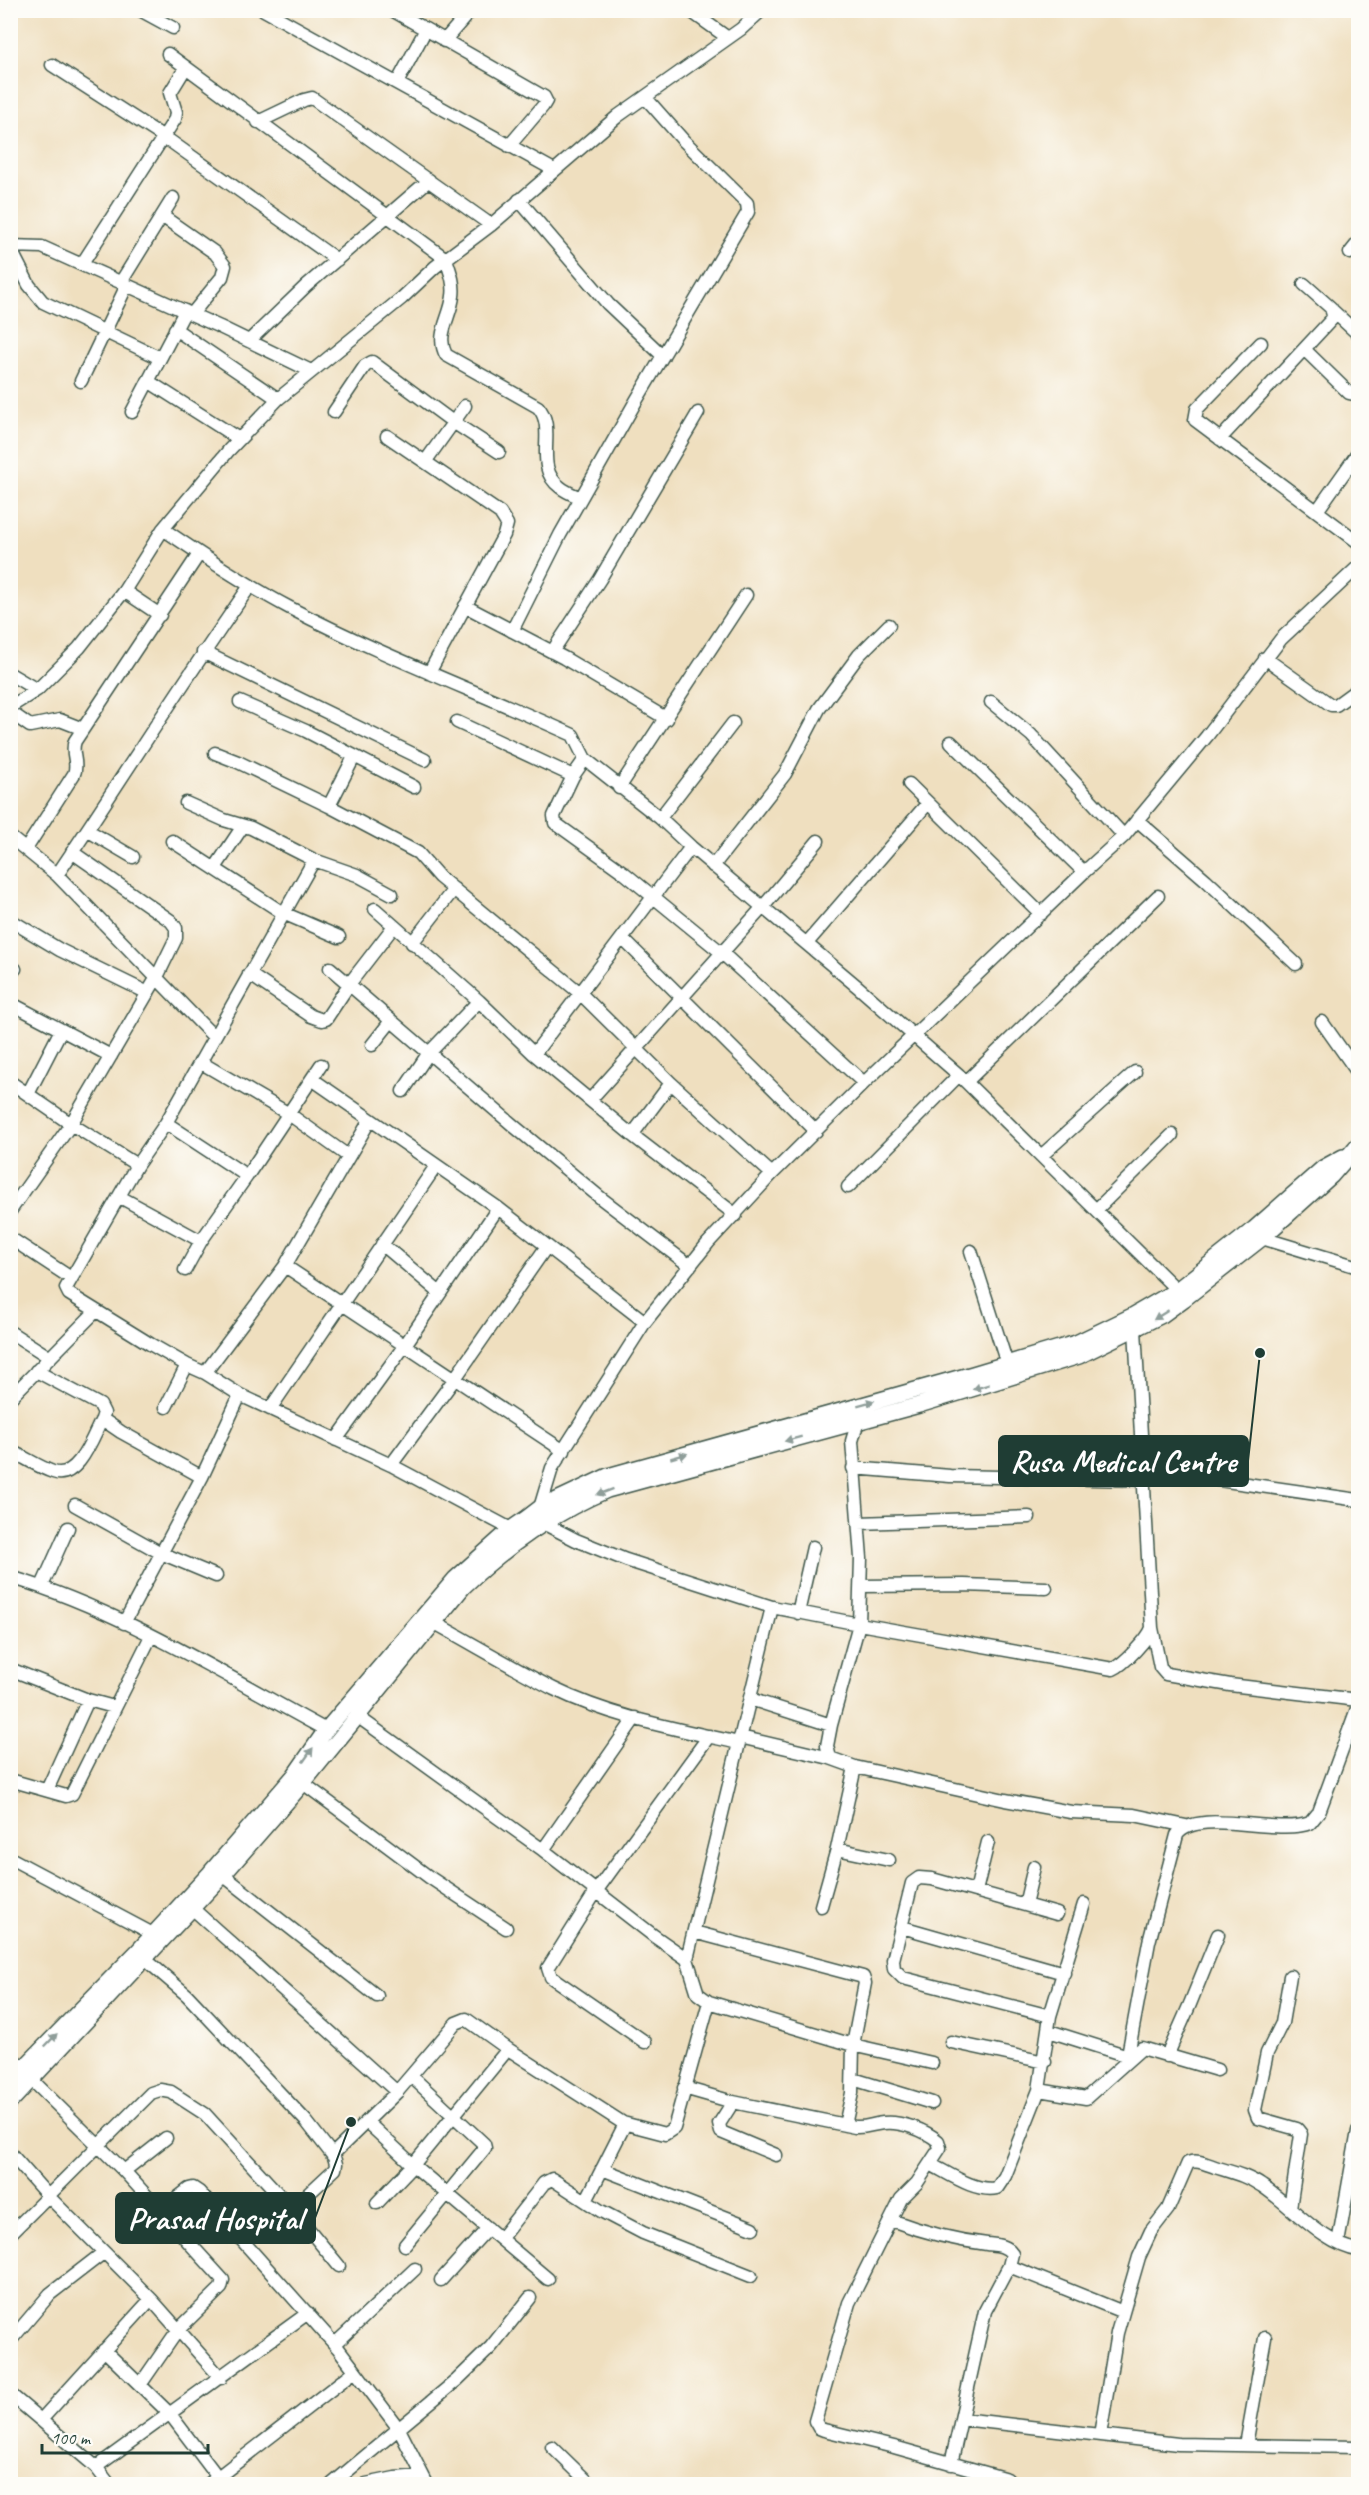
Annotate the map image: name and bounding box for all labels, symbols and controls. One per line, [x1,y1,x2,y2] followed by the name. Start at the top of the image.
[1153,1309,1169,1320] one-way arrow
[972,1383,990,1392] one-way arrow
[857,1398,875,1407] one-way arrow
[784,1435,802,1444] one-way arrow
[999,1436,1248,1486] callout: Rusa Medical Centre
[1010,1441,1239,1482] text: Rusa Medical Centre
[670,1451,688,1460] one-way arrow
[596,1487,614,1497] one-way arrow
[302,1748,314,1764] one-way arrow
[44,2034,58,2048] one-way arrow
[116,2193,315,2243] callout: Prasad Hospital
[128,2198,309,2239] text: Prasad Hospital
[42,2417,208,2455] scale bar
[51,2427,92,2449] text: 100 m

